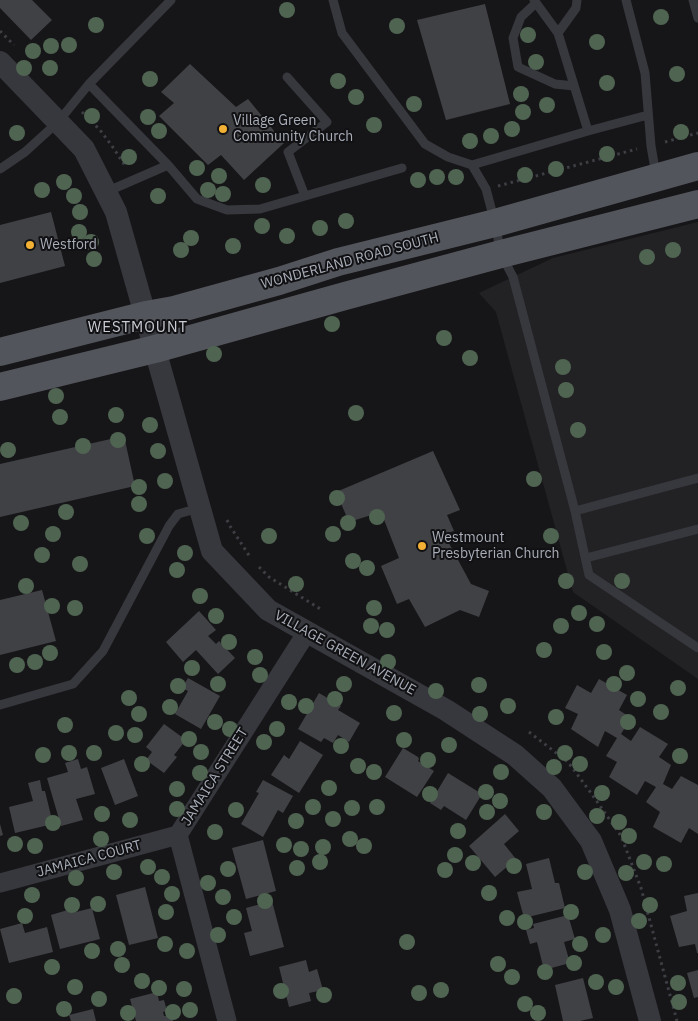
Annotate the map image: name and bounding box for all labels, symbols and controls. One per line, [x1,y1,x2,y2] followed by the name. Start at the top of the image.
[233,113,353,146] place label: Village Green Community Church
[217,123,229,135] marker: Village Green Community Church
[259,229,441,293] street label: WONDERLAND ROAD SOUTH
[40,237,97,253] place label: Westford
[24,239,36,251] marker: Westford
[87,319,189,337] district label: WESTMOUNT
[432,530,560,562] place label: Westmount Presbyterian Church
[416,540,428,552] marker: Westmount Presbyterian Church
[271,607,419,699] street label: VILLAGE GREEN AVENUE
[178,725,252,829] street label: JAMAICA STREET
[35,837,143,881] street label: JAMAICA COURT

